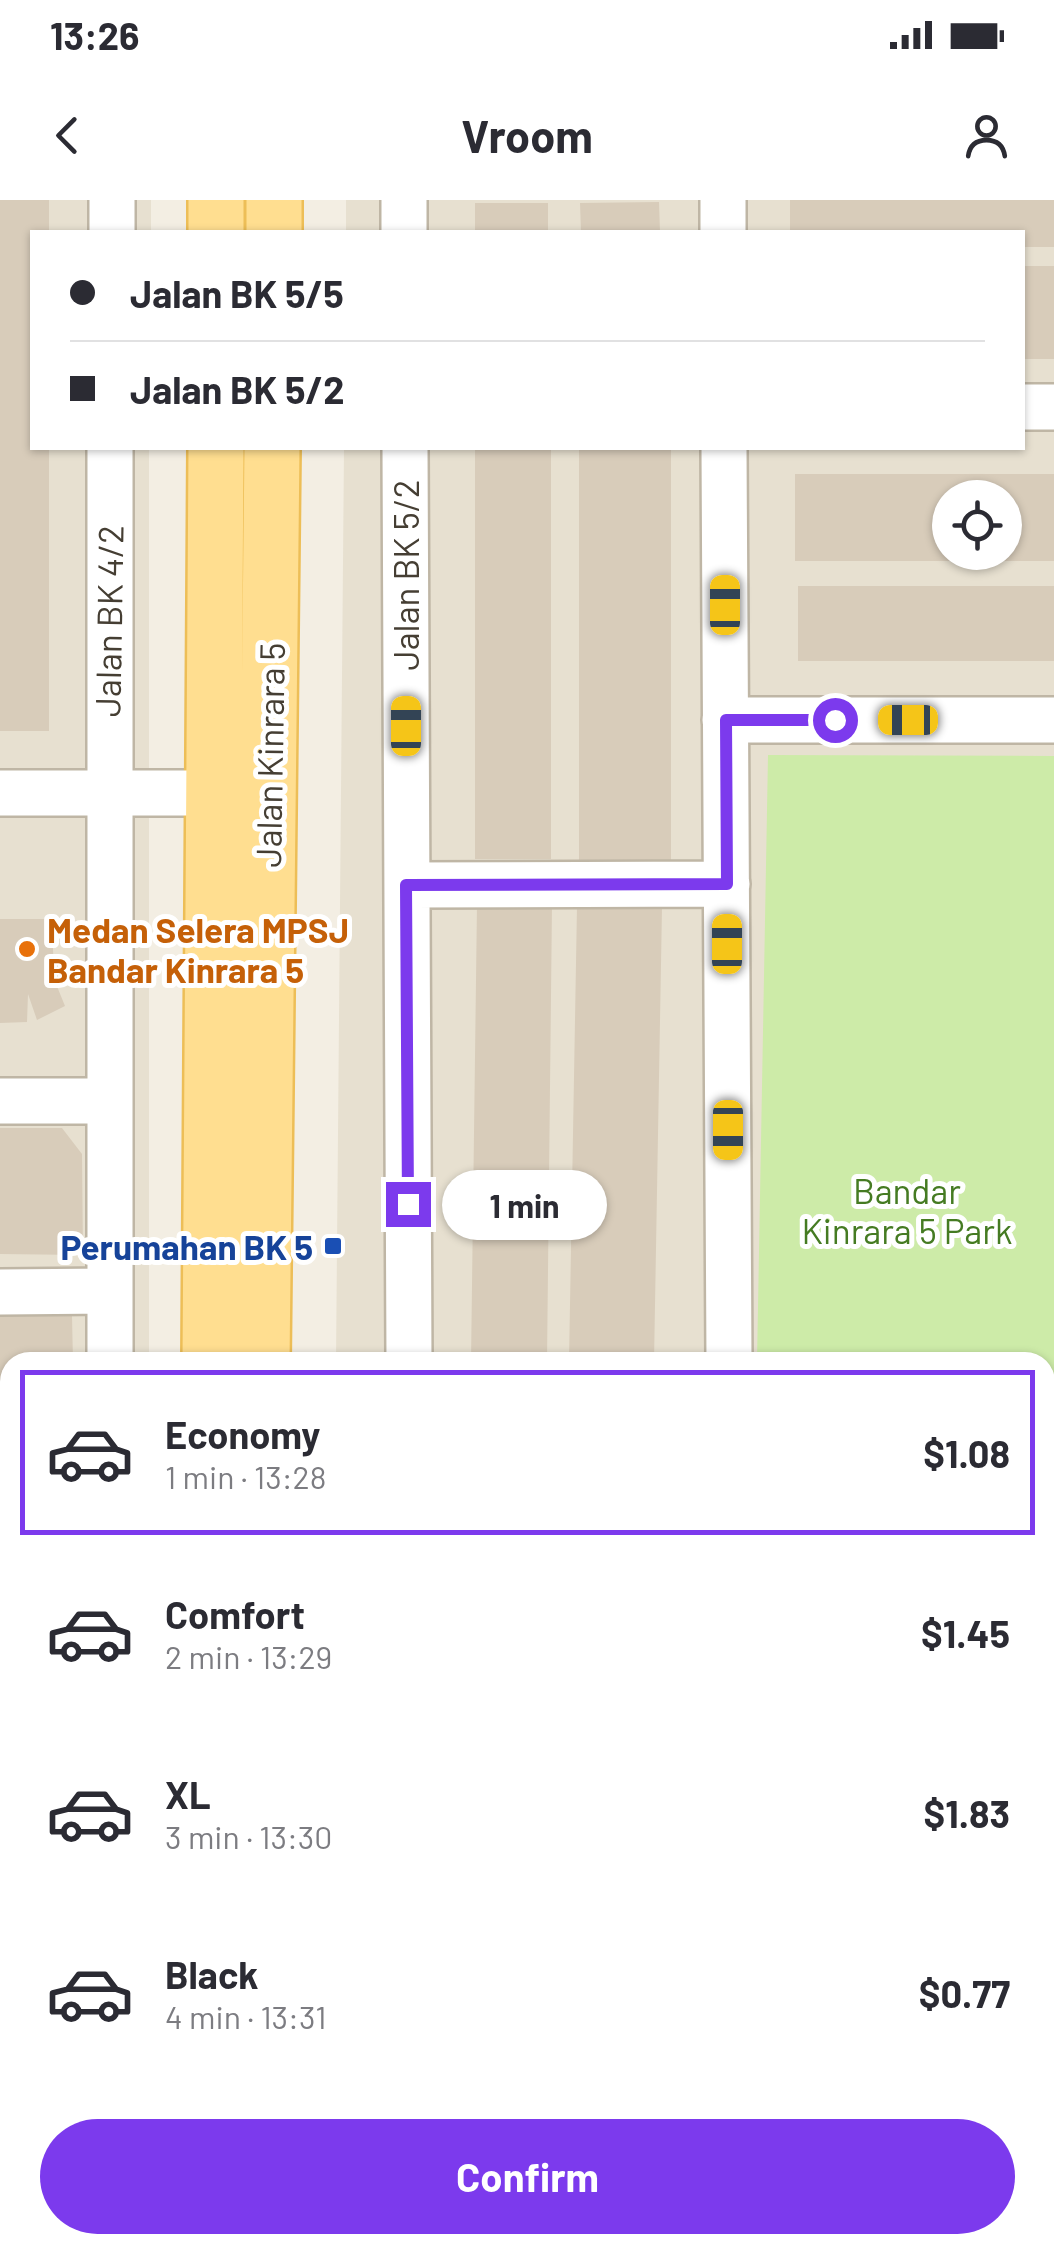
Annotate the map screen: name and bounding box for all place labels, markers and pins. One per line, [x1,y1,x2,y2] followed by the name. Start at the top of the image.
[47,908,349,990] place label: Medan Selera MPSJ Bandar Kinrara 5
[16,938,38,960] marker: Medan Selera MPSJ Bandar Kinrara 5
[61,1225,313,1267] place label: Perumahan BK 5
[322,1235,344,1257] marker: Perumahan BK 5

